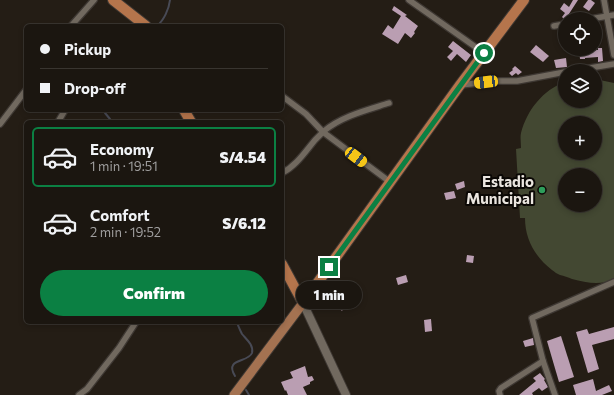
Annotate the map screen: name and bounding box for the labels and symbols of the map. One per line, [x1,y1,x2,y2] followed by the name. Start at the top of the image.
[475,44,493,62] route start
[473,75,499,89] car
[343,145,369,169] car
[466,172,534,207] place label: Estadio Municipal
[537,185,547,195] marker: Estadio Municipal
[320,258,338,276] route end
[296,281,362,309] callout: 1 min

